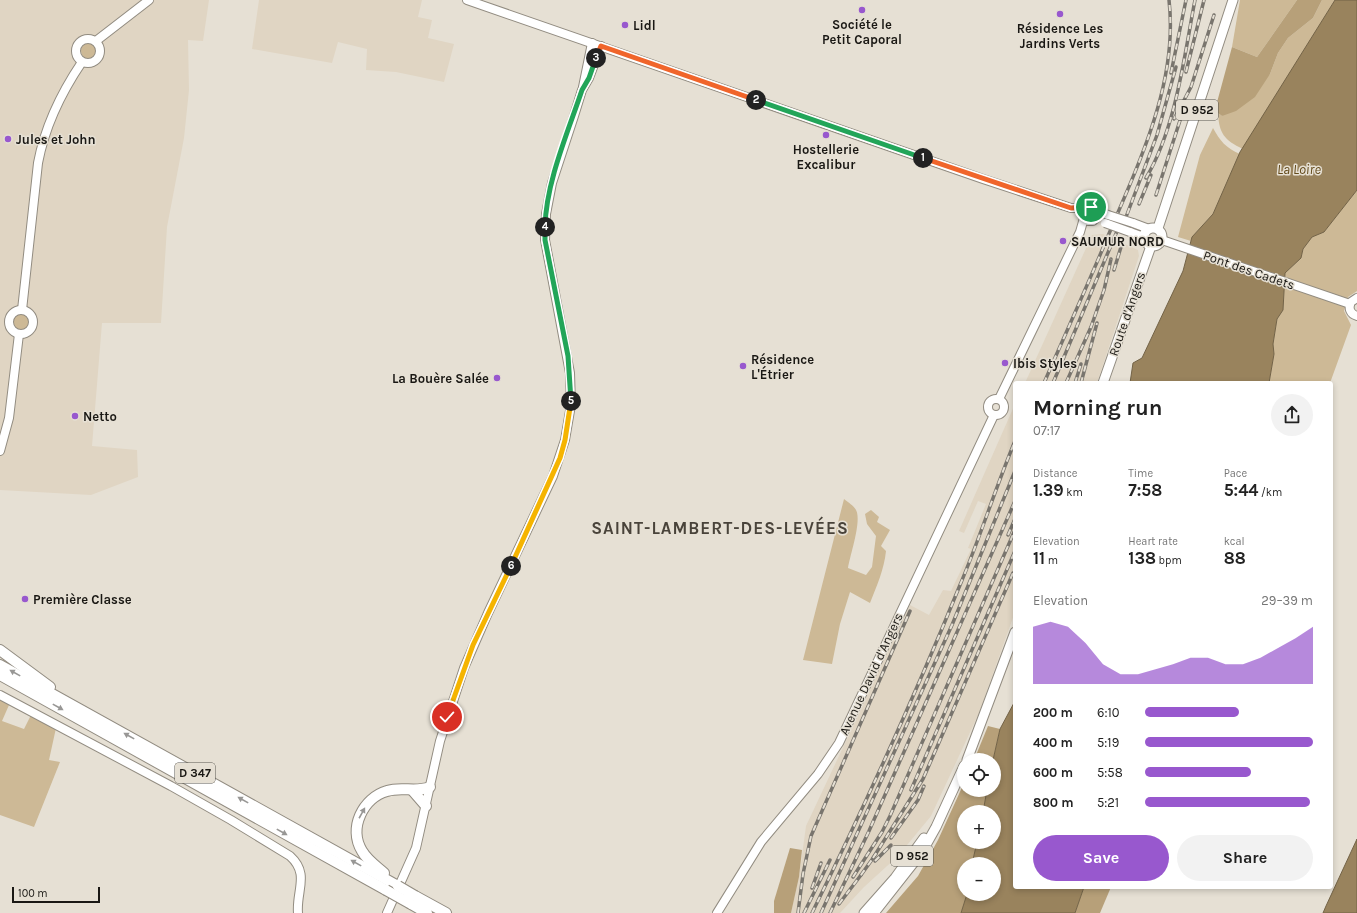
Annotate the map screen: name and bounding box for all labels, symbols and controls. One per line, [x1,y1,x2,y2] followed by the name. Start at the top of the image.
[857,5,867,15] marker: Société le Petit Caporal
[1055,9,1065,19] marker: Résidence Les Jardins Verts
[822,17,902,47] place label: Société le Petit Caporal
[633,18,656,33] place label: Lidl
[620,20,630,30] marker: Lidl
[1017,21,1103,51] place label: Résidence Les Jardins Verts
[586,48,606,68] pin: 3
[593,51,599,64] text: 3
[746,90,766,110] pin: 2
[753,93,759,106] text: 2
[1176,100,1218,120] road number: D 952
[821,130,831,140] marker: Hostellerie Excalibur
[16,132,96,147] place label: Jules et John
[3,134,13,144] marker: Jules et John
[793,142,859,172] place label: Hostellerie Excalibur
[913,148,933,168] pin: 1
[921,151,925,164] text: 1
[1277,161,1321,178] water label: La Loire
[1074,190,1108,224] pin
[1080,196,1102,218] icon: arrive
[535,217,555,237] pin: 4
[542,220,548,233] text: 4
[1071,234,1164,249] place label: SAUMUR NORD
[1058,236,1068,246] marker: SAUMUR NORD
[1201,247,1297,293] street label: Pont des Cadets
[1106,270,1148,358] street label: Route d'Angers
[751,352,814,382] place label: Résidence L'Étrier
[1013,356,1077,371] place label: Ibis Styles
[1000,358,1010,368] marker: Ibis Styles
[738,361,748,371] marker: Résidence L'Étrier
[392,371,489,386] place label: La Bouère Salée
[492,373,502,383] marker: La Bouère Salée
[561,391,581,411] pin: 5
[568,394,574,407] text: 5
[1271,394,1313,436] button: share
[1033,395,1162,421] text: Morning run
[83,409,117,424] place label: Netto
[70,411,80,421] marker: Netto
[1033,423,1060,438] text: 07:17
[1033,467,1077,480] text: Distance
[1128,467,1153,480] text: Time
[1224,467,1247,480] text: Pace
[1033,480,1064,500] text: 1.39
[1128,480,1162,500] text: 7:58
[1224,480,1258,500] text: 5:44
[1064,486,1083,499] text: km
[1258,486,1282,499] text: /km
[591,516,849,538] district label: SAINT-LAMBERT-DES-LEVÉES
[1033,535,1080,548] text: Elevation
[1128,535,1178,548] text: Heart rate
[1224,535,1245,548] text: kcal
[1033,548,1045,568] text: 11
[1128,548,1156,568] text: 138
[1224,548,1246,568] text: 88
[1045,554,1058,567] text: m
[1156,554,1182,567] text: bpm
[501,556,521,576] pin: 6
[508,559,514,572] text: 6
[33,592,132,607] place label: Première Classe
[1033,593,1088,608] text: Elevation
[1261,593,1313,608] text: 29–39 m
[20,594,30,604] marker: Première Classe
[836,610,906,738] street label: Avenue David d'Angers
[9,670,21,677] one-way arrow
[430,700,464,734] pin
[53,704,64,711] one-way arrow
[1033,705,1073,720] text: 200 m
[1097,705,1119,720] text: 6:10
[436,706,458,728] icon: check
[123,733,135,740] one-way arrow
[1033,735,1073,750] text: 400 m
[1097,735,1119,750] text: 5:19
[957,753,1001,901] map controls
[957,753,1001,797] button: locate
[175,763,215,783] road number: D 347
[1033,765,1073,780] text: 600 m
[1097,765,1123,780] text: 5:58
[1033,795,1073,810] text: 800 m
[1097,795,1119,810] text: 5:21
[237,796,249,803] one-way arrow
[957,805,1001,849] button: +
[358,808,365,819] one-way arrow
[276,828,288,835] one-way arrow
[1033,835,1169,881] button: Save
[1177,835,1313,881] button: Share
[891,846,933,866] road number: D 952
[957,857,1001,901] button: −
[350,859,362,866] one-way arrow
[12,885,100,904] scale bar
[18,887,48,900] text: 100 m

